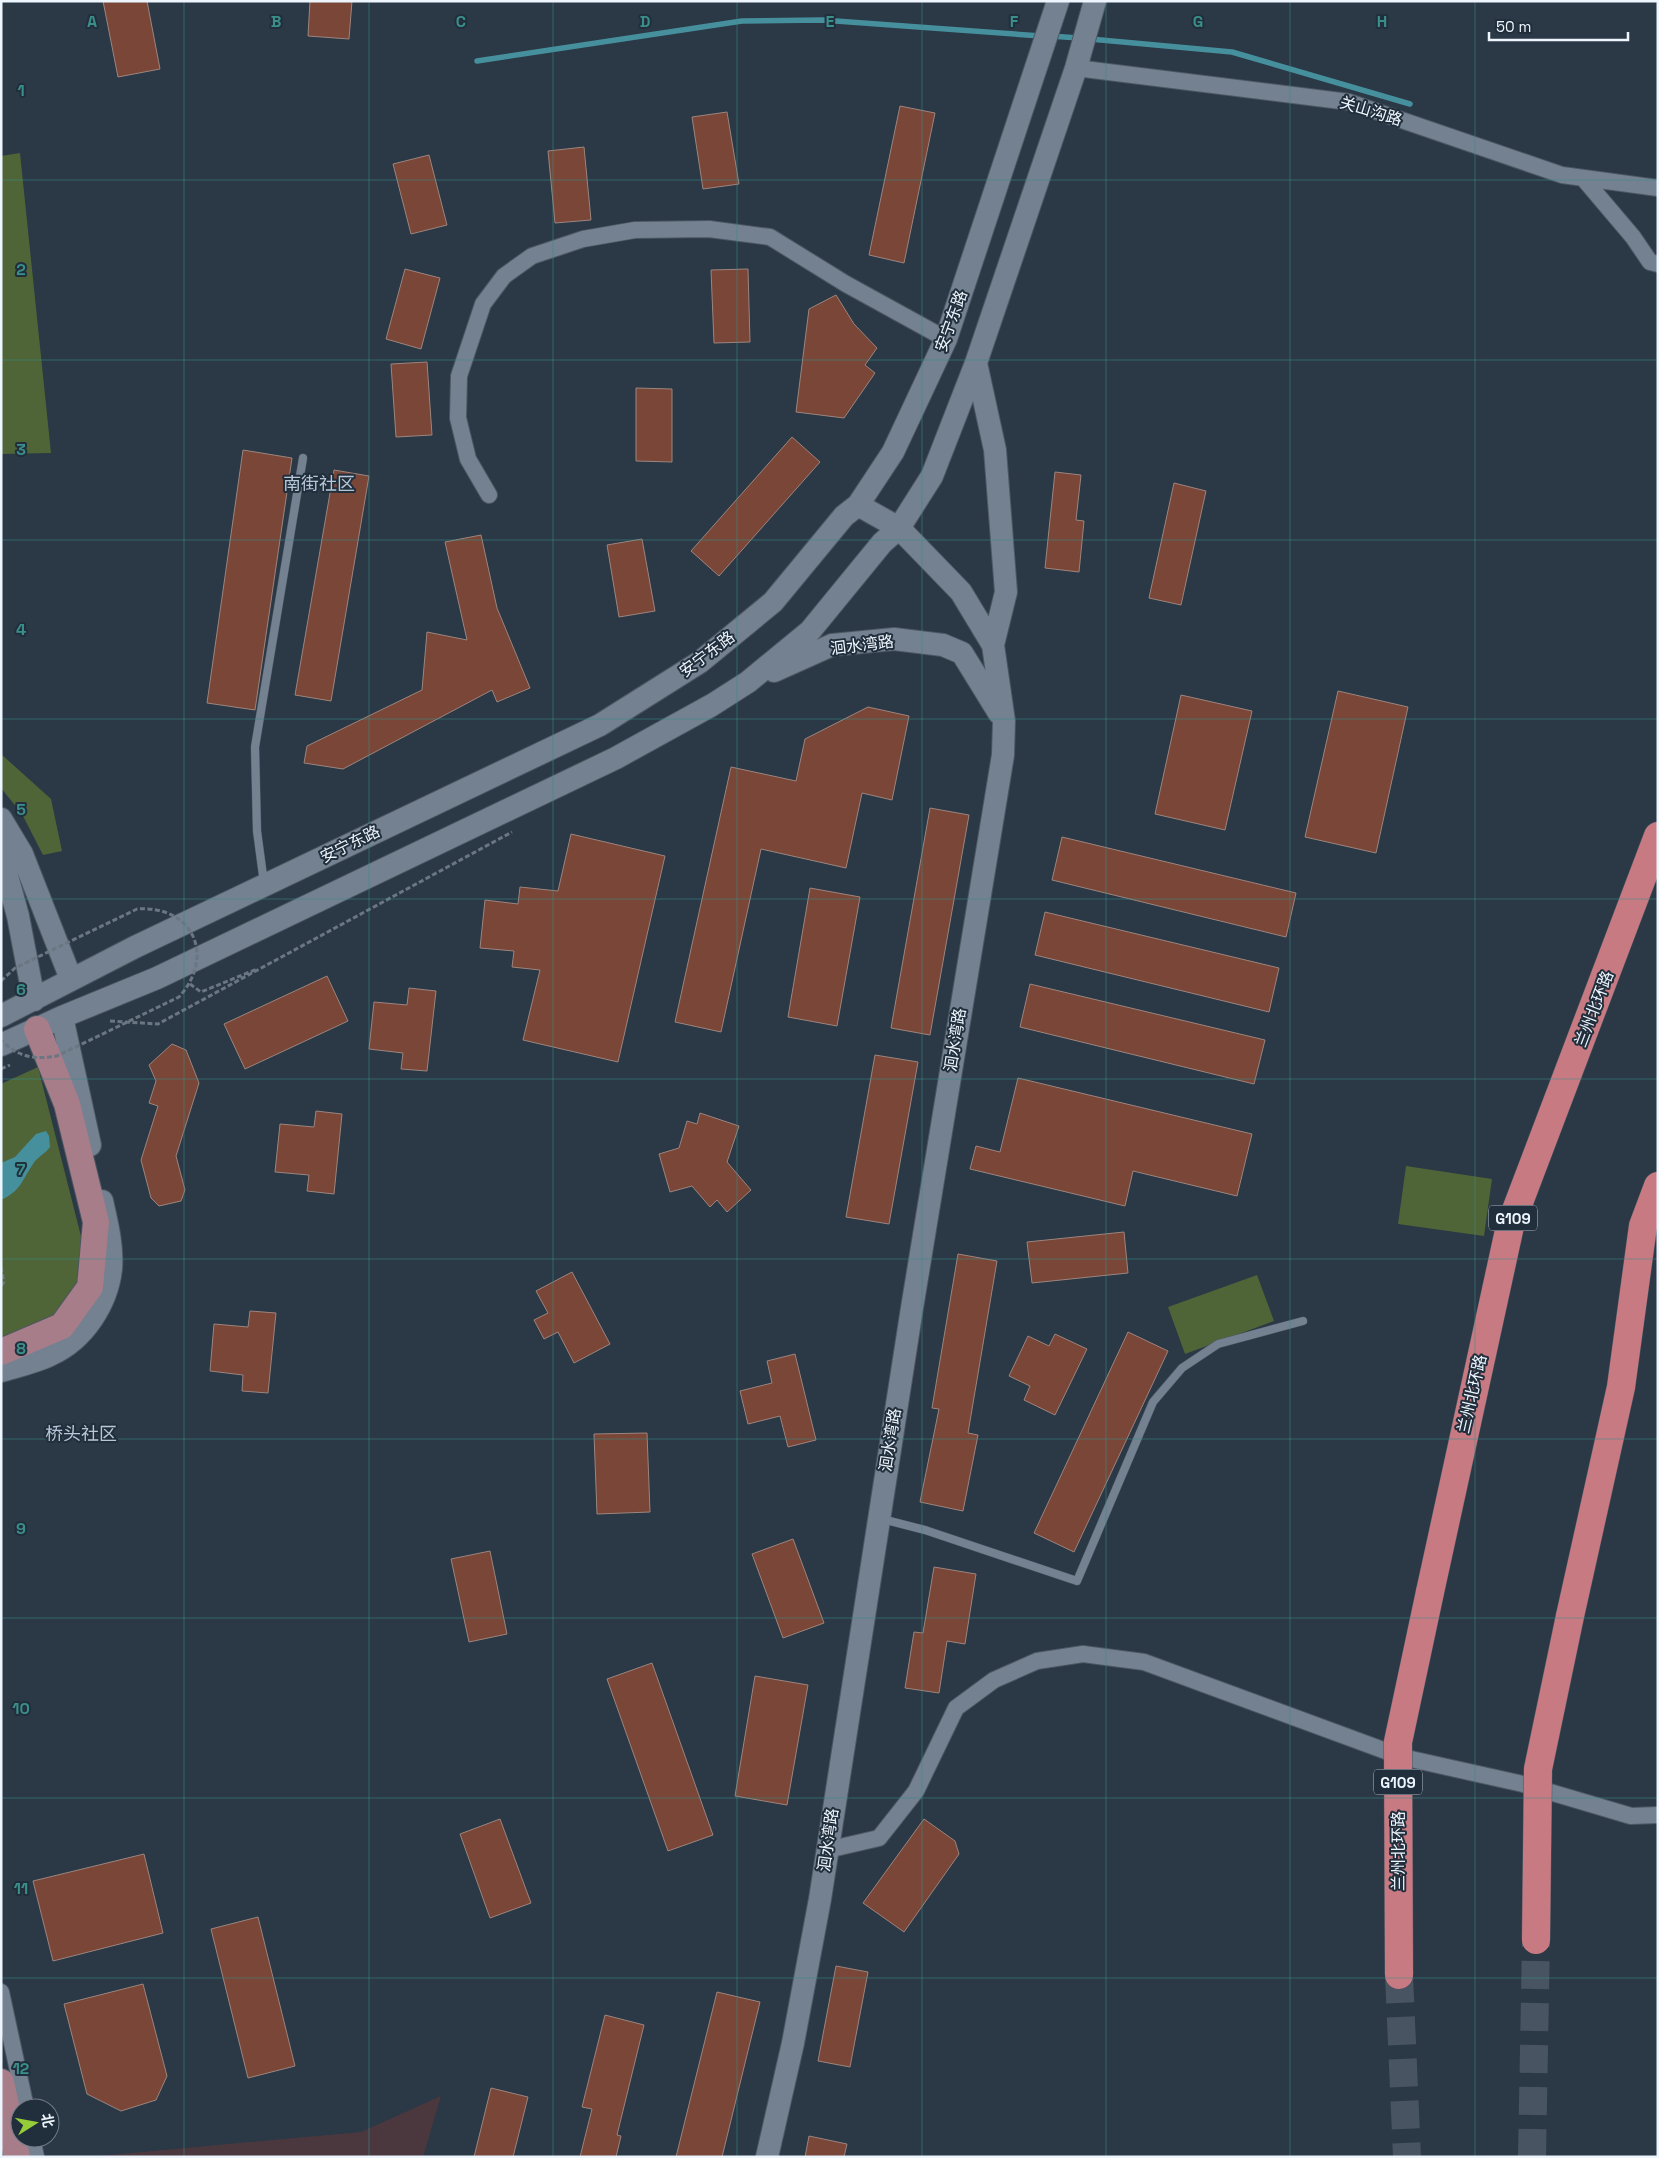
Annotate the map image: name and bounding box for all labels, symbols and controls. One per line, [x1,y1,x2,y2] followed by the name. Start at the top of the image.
[1489,10,1628,42] scale bar
[87,11,97,32] text: A
[271,11,281,32] text: B
[456,11,466,32] text: C
[640,11,650,32] text: D
[826,11,835,32] text: E
[1010,11,1019,32] text: F
[1193,11,1203,32] text: G
[1377,11,1387,32] text: H
[1496,17,1531,36] text: 50 m
[17,80,25,101] text: 1
[1337,92,1405,130] street label: 关山沟路
[16,259,26,280] text: 2
[930,287,972,355] street label: 安宁东路
[16,439,26,460] text: 3
[283,472,355,495] district label: 南街社区
[16,619,26,640] text: 4
[675,626,739,682] street label: 安宁东路
[829,631,895,659] street label: 洄水湾路
[16,799,26,820] text: 5
[317,821,383,867] street label: 安宁东路
[1570,968,1618,1050] street label: 兰州北环路
[16,979,26,1000] text: 6
[940,1007,970,1073] street label: 洄水湾路
[17,1159,26,1180] text: 7
[1489,1206,1537,1230] road number: G109
[16,1338,26,1359] text: 8
[1453,1353,1491,1435] street label: 兰州北环路
[875,1407,905,1473] street label: 洄水湾路
[45,1422,117,1445] district label: 桥头社区
[16,1518,26,1539] text: 9
[12,1698,30,1719] text: 10
[1374,1770,1422,1794] road number: G109
[813,1807,843,1873] street label: 洄水湾路
[1388,1811,1409,1891] street label: 兰州北环路
[14,1878,28,1899] text: 11
[13,2058,29,2079] text: 12
[10,2098,60,2148] north arrow
[38,2112,58,2129] text: 北

